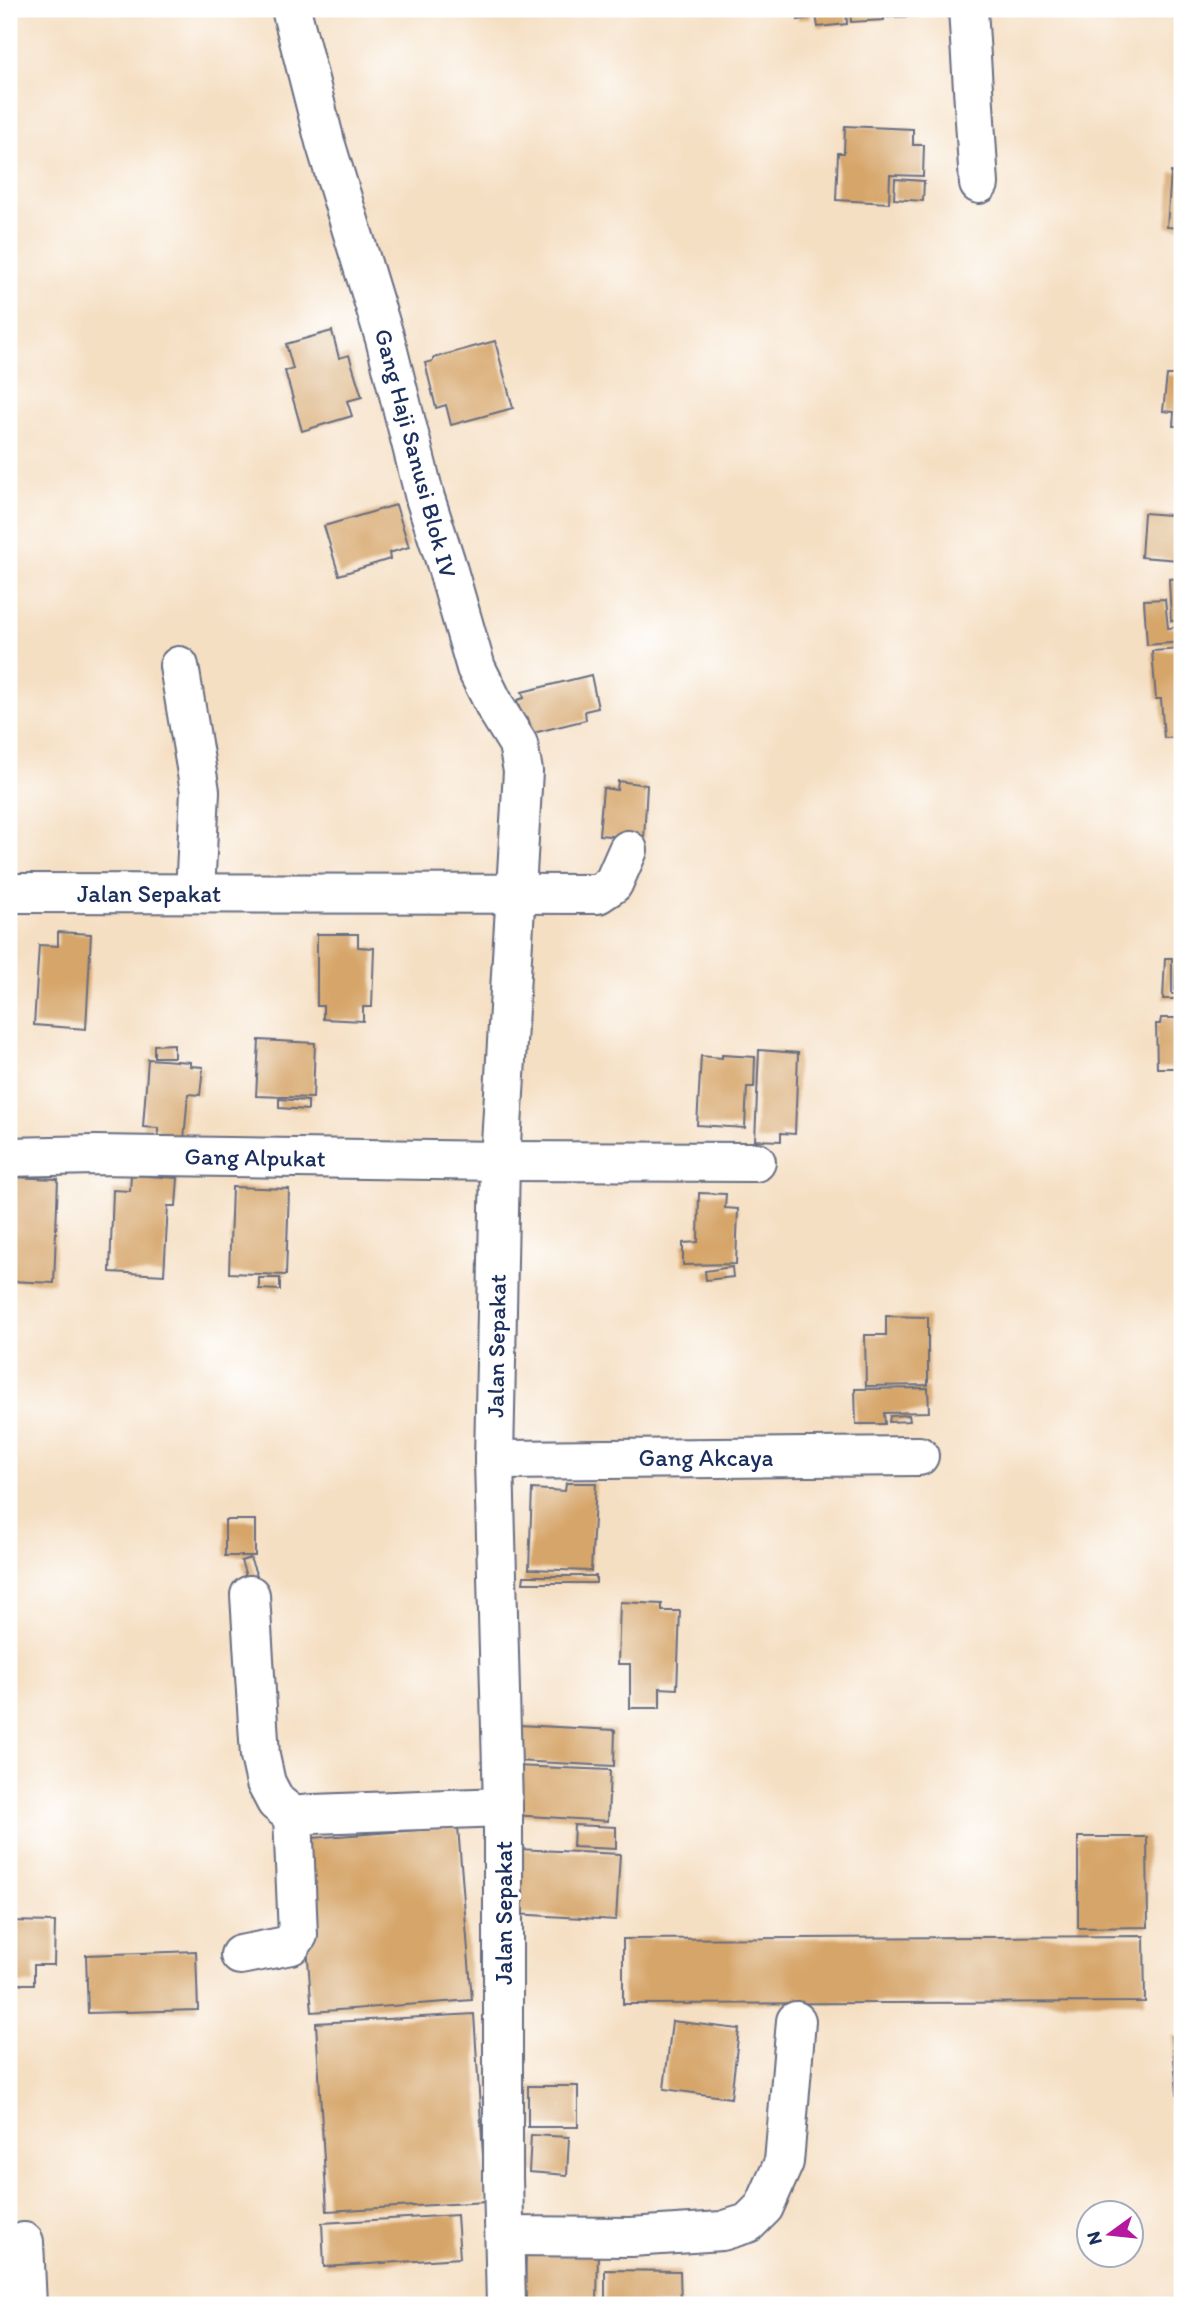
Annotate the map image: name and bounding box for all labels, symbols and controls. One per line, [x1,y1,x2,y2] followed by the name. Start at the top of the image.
[369,325,463,581] street label: Gang Haji Sanusi Blok IV
[77,879,221,908] street label: Jalan Sepakat
[184,1141,326,1173] street label: Gang Alpukat
[480,1274,512,1418] street label: Jalan Sepakat
[639,1443,774,1472] street label: Gang Akcaya
[489,1841,518,1985] street label: Jalan Sepakat
[1076,2198,1146,2268] north arrow
[1081,2229,1107,2247] text: N

